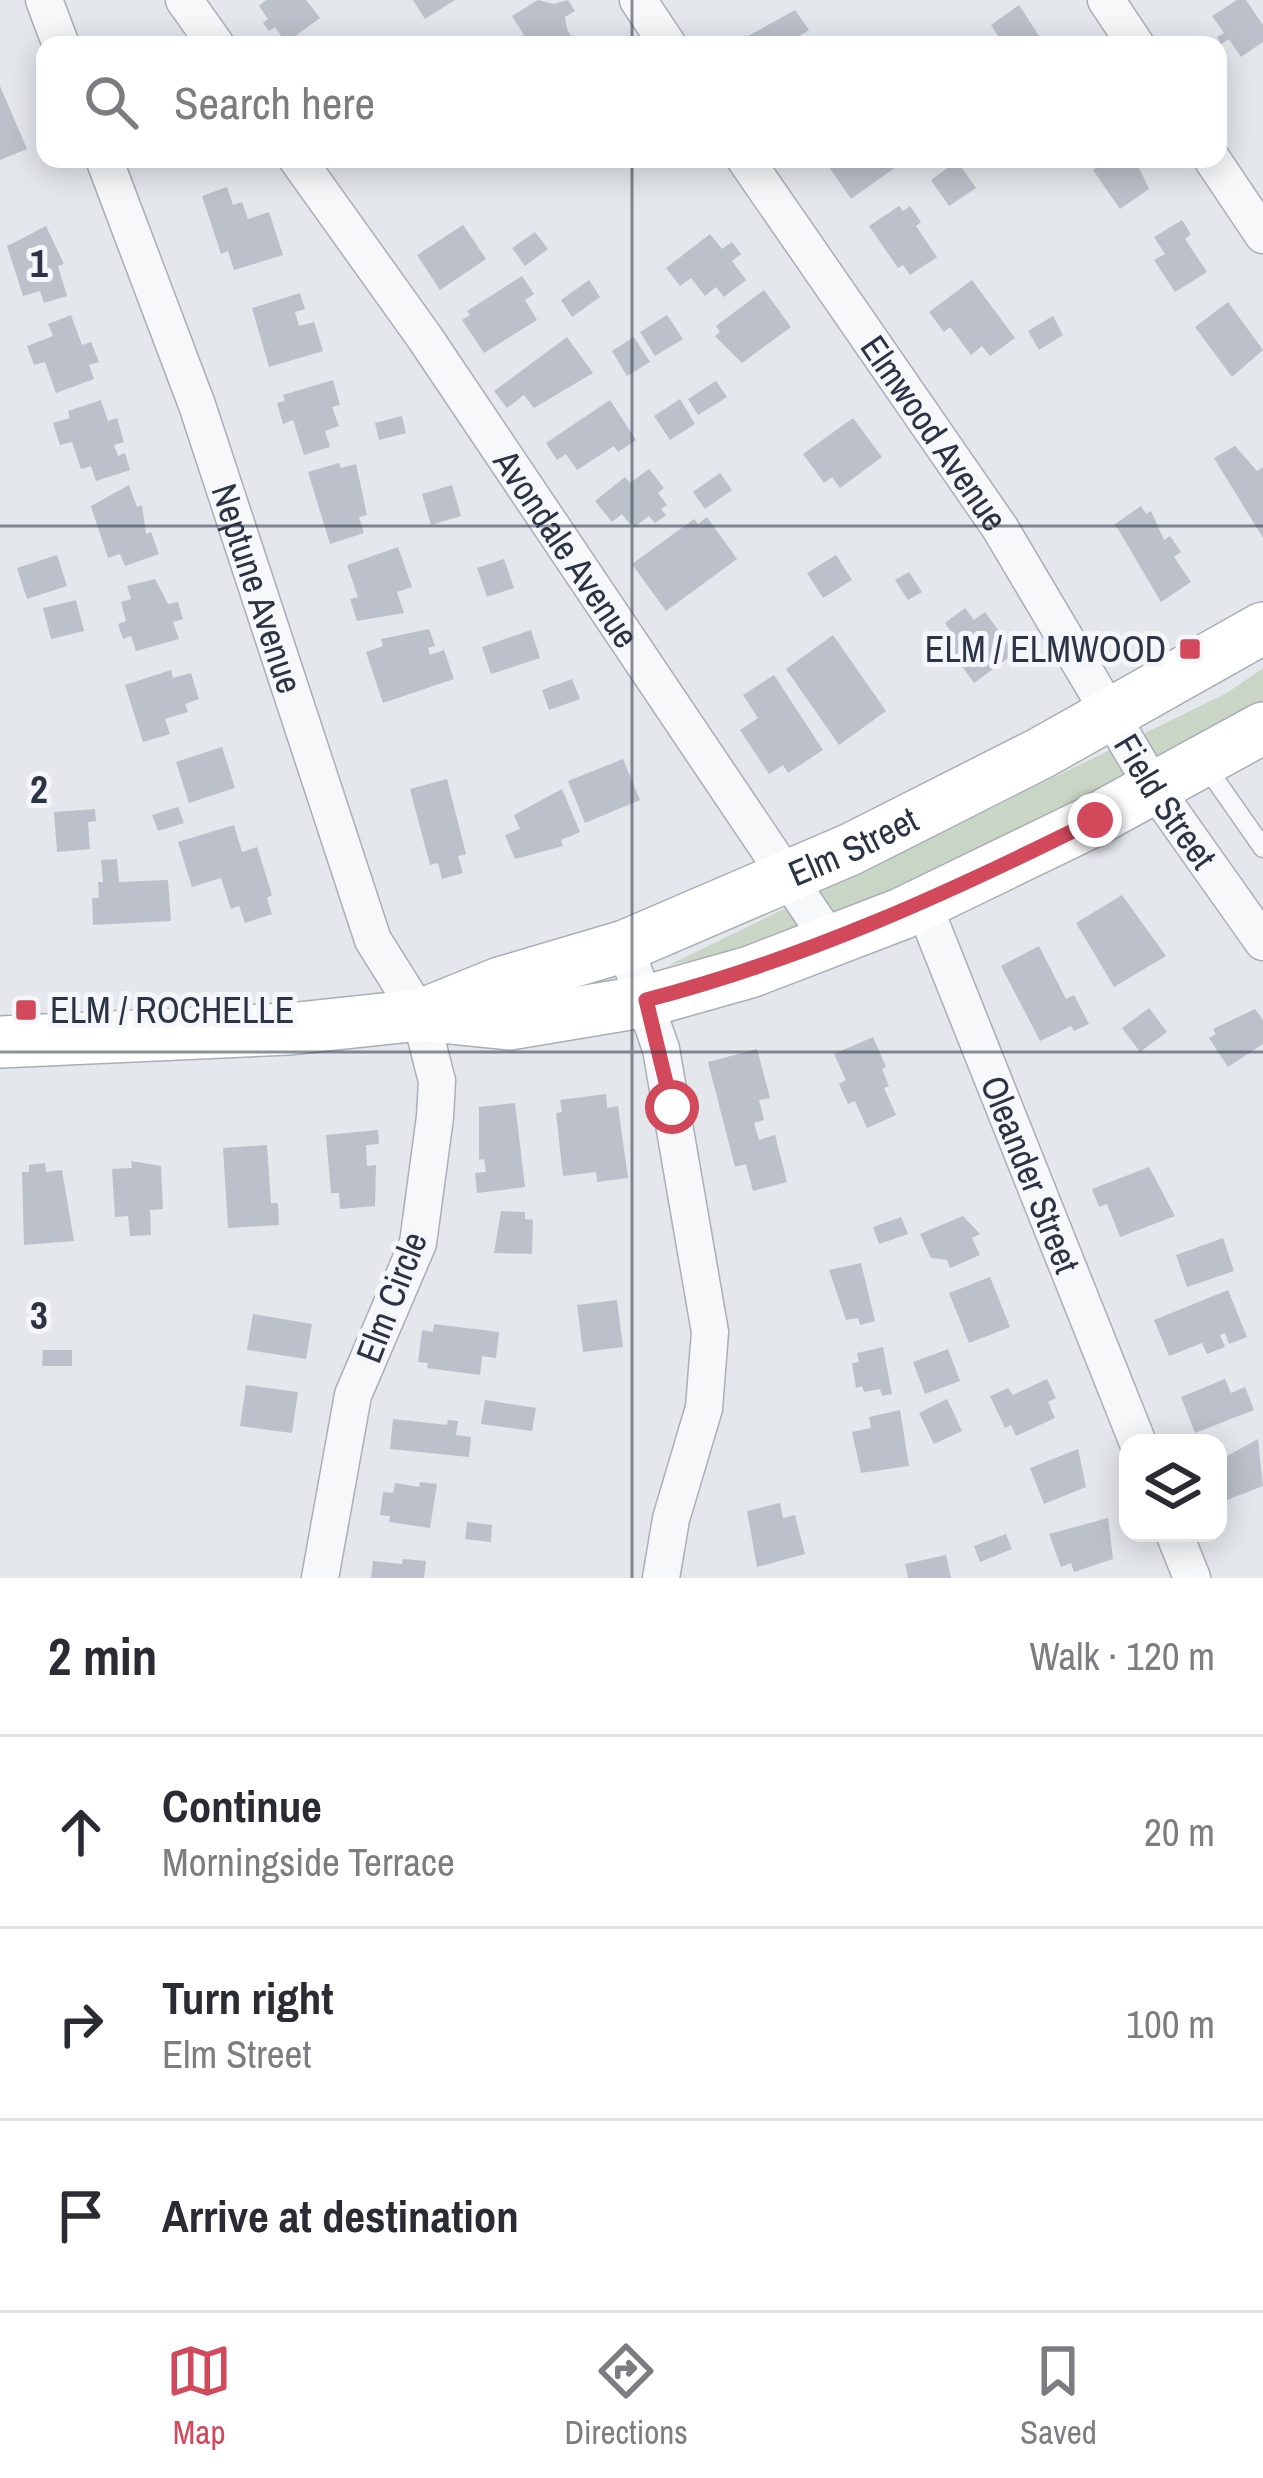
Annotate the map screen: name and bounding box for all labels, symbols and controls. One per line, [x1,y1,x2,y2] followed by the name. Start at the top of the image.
[36,36,1227,168] search box
[78,69,144,135] icon: search
[174,72,375,133] text: Search here
[30,237,48,289] text: 1
[850,326,1019,540] street label: Elmwood Avenue
[482,440,650,657] street label: Avondale Avenue
[200,477,314,699] street label: Neptune Avenue
[925,625,1166,673] place label: ELM / ELMWOOD
[1177,636,1203,662] marker: ELM / ELMWOOD
[1103,725,1228,878] street label: Field Street
[30,763,48,815] text: 2
[1068,793,1122,847] route end
[781,795,926,897] street label: Elm Street
[50,986,294,1034] place label: ELM / ROCHELLE
[13,997,39,1023] marker: ELM / ROCHELLE
[970,1069,1092,1280] street label: Oleander Street
[645,1080,699,1134] route start
[344,1225,438,1369] street label: Elm Circle
[30,1289,48,1341] text: 3
[1119,1434,1227,1542] map controls
[1119,1434,1227,1542] button: layers
[48,1622,157,1691] text: 2 min
[1030,1630,1215,1682] text: Walk · 120 m
[162,1775,322,1836] text: Continue
[48,1799,114,1865] icon: ahead
[1144,1806,1215,1858] text: 20 m
[162,1836,455,1888] text: Morningside Terrace
[162,1967,334,2028] text: Turn right
[48,1991,114,2057] icon: right
[1126,1998,1215,2050] text: 100 m
[162,2028,311,2080] text: Elm Street
[48,2183,114,2249] icon: arrive
[162,2185,519,2246] text: Arrive at destination
[166,2338,232,2454] tab: Map
[564,2338,688,2454] tab: Directions
[1020,2338,1097,2454] tab: Saved

